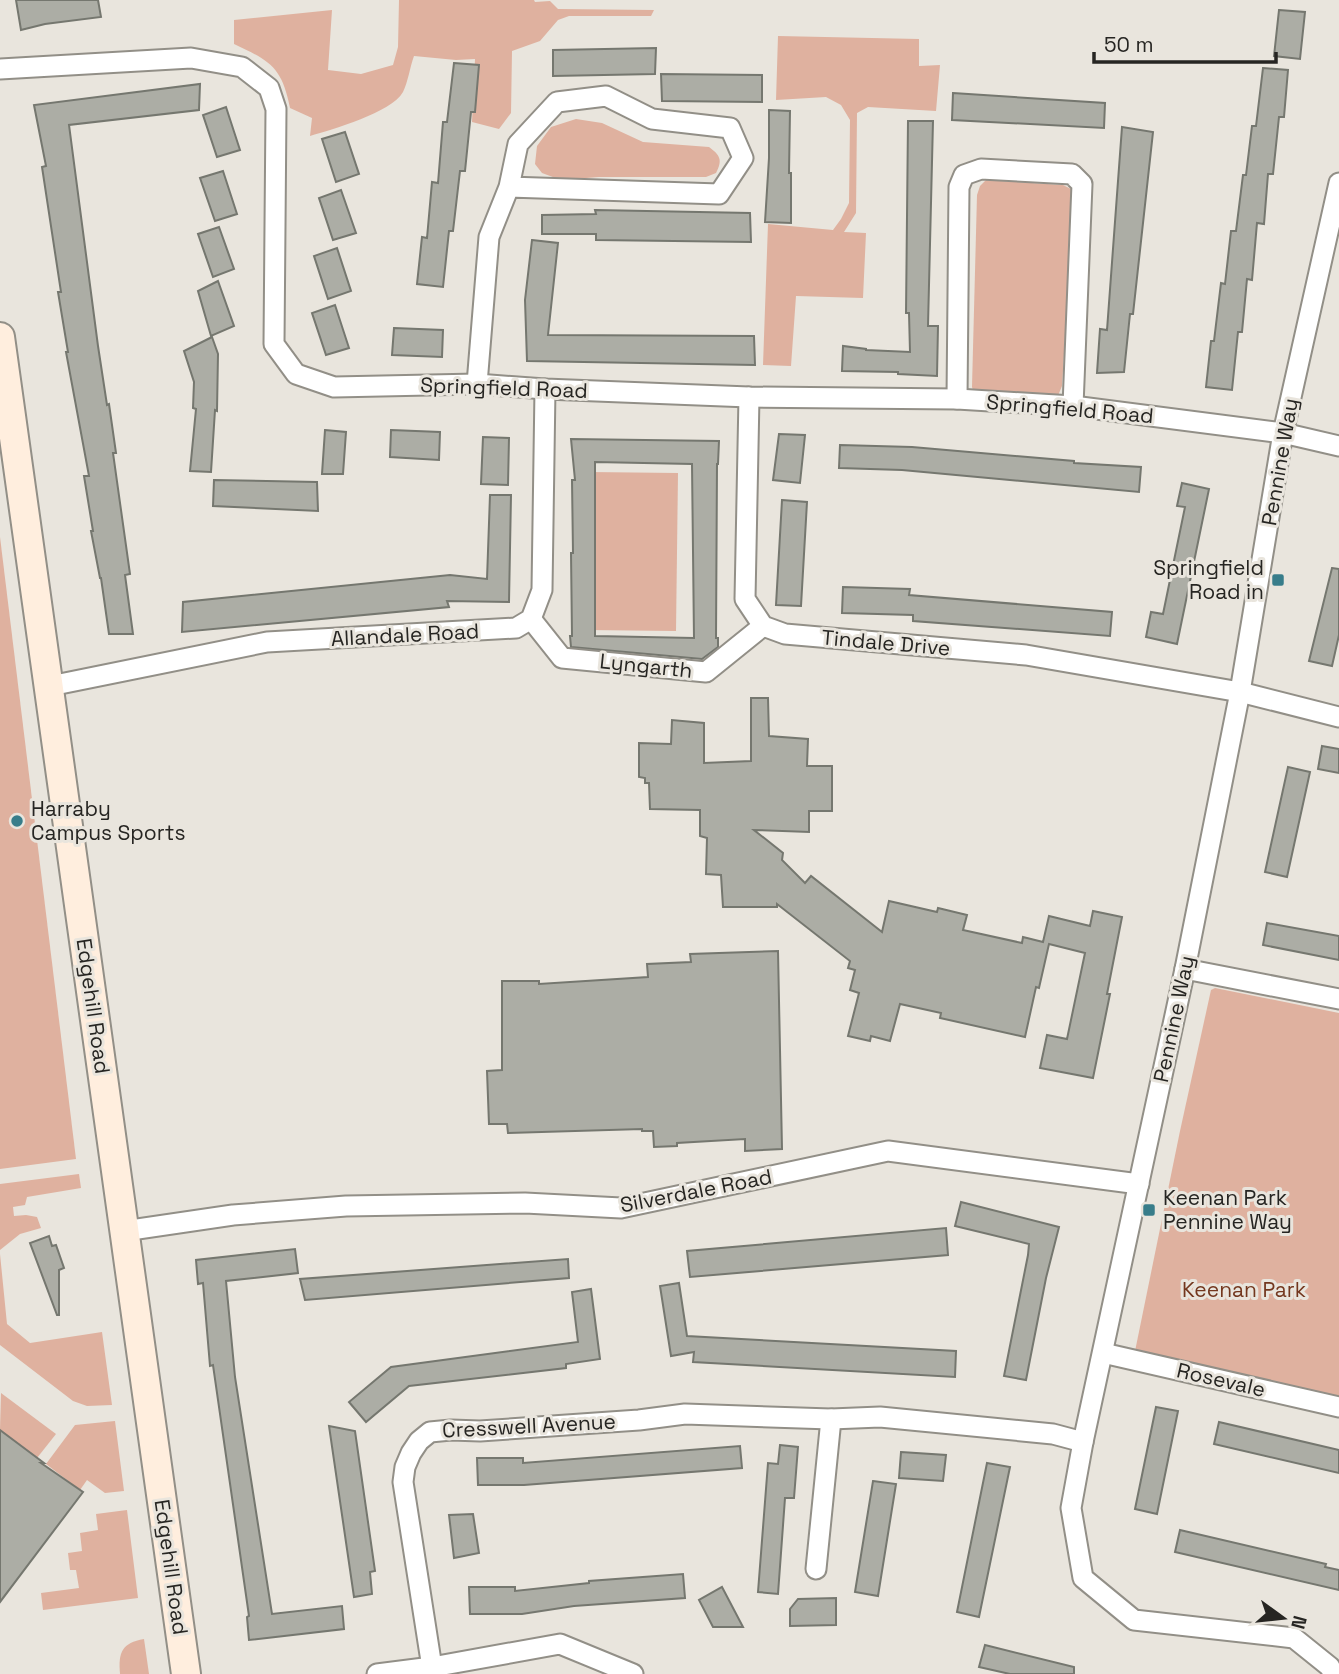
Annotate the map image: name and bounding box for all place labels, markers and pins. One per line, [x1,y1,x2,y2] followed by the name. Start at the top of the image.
[1153,554,1264,605] place label: Springfield Road in
[1270,572,1286,588] marker: Springfield Road in
[31,795,185,846] place label: Harraby Campus Sports
[9,813,25,829] marker: Harraby Campus Sports
[1163,1184,1292,1235] place label: Keenan Park Pennine Way
[1141,1202,1157,1218] marker: Keenan Park Pennine Way

